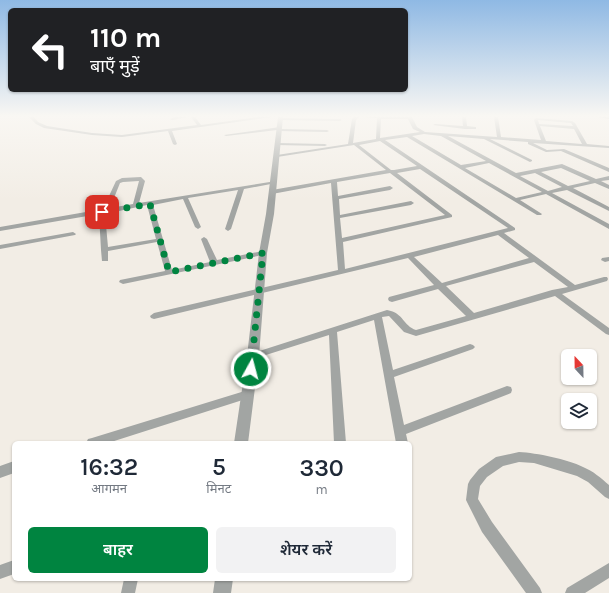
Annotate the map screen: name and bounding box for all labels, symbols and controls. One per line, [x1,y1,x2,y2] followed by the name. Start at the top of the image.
[90,21,161,54] text: 110 m
[24,24,76,76] icon: left
[90,55,140,77] text: बाएँ मुड़ें
[85,195,119,229] pin
[91,201,113,223] icon: arrive
[230,348,272,390] position arrow
[561,349,597,385] north arrow
[561,349,597,429] map controls
[561,393,597,429] button: layers
[80,453,138,481] text: 16:32
[212,453,226,481] text: 5
[299,454,344,482] text: 330
[91,481,127,496] text: आगमन
[206,481,231,496] text: मिनट
[316,482,328,497] text: m
[28,527,208,573] button: बाहर
[216,527,396,573] button: शेयर करें

